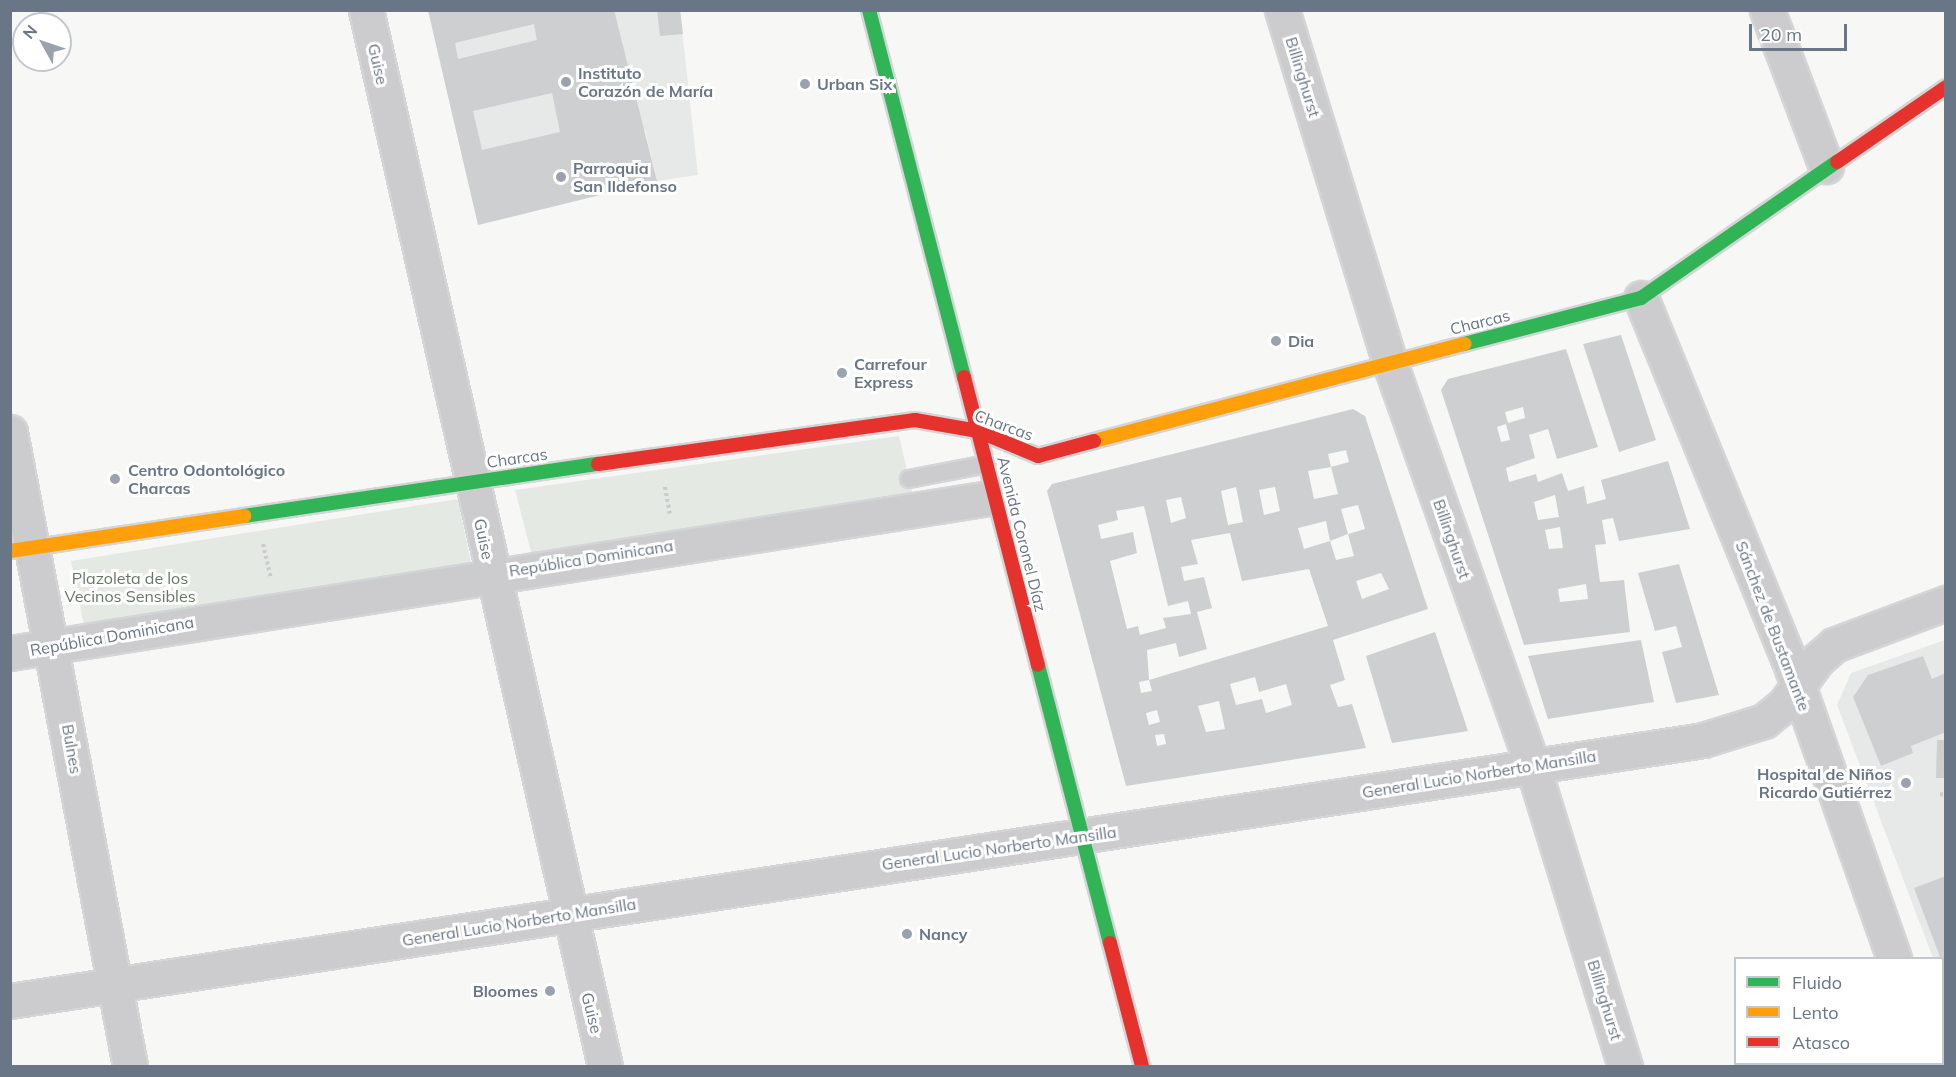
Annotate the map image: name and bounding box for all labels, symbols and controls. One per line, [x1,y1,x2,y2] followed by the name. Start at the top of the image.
[12,12,72,72] north arrow
[1752,12,1850,50] scale bar
[18,21,41,43] text: N
[1760,23,1802,46] text: 20 m
[1282,35,1324,119] street label: Billinghurst
[364,42,392,86] street label: Guise
[578,63,713,101] place label: Instituto Corazón de María
[817,74,892,94] place label: Urban Six
[559,75,573,89] marker: Instituto Corazón de María
[798,77,812,91] marker: Urban Six
[573,158,677,196] place label: Parroquia San Ildefonso
[554,170,568,184] marker: Parroquia San Ildefonso
[1448,305,1512,339] street label: Charcas
[1288,331,1314,351] place label: Dia
[1269,334,1283,348] marker: Dia
[854,354,927,392] place label: Carrefour Express
[835,366,849,380] marker: Carrefour Express
[972,406,1036,444] street label: Charcas
[485,444,549,472] street label: Charcas
[993,455,1051,613] street label: Avenida Coronel Díaz
[128,460,285,498] place label: Centro Odontológico Charcas
[106,470,124,488] marker: Centro Odontológico Charcas
[1429,497,1475,581] street label: Billinghurst
[470,517,498,561] street label: Guise
[508,536,674,580] street label: República Dominicana
[1732,538,1814,714] street label: Sánchez de Bustamante
[64,568,196,606] park label: Plazoleta de los Vecinos Sensibles
[29,612,195,660] street label: República Dominicana
[58,723,86,775] street label: Bulnes
[1361,746,1597,802] street label: General Lucio Norberto Mansilla
[1757,764,1892,802] place label: Hospital de Niños Ricardo Gutiérrez
[1897,774,1915,792] marker: Hospital de Niños Ricardo Gutiérrez
[881,822,1117,874] street label: General Lucio Norberto Mansilla
[401,894,637,950] street label: General Lucio Norberto Mansilla
[919,924,968,944] place label: Nancy
[900,927,914,941] marker: Nancy
[1734,957,1944,1065] legend
[1584,958,1626,1042] street label: Billinghurst
[1792,971,1842,994] text: Fluido
[473,981,538,1001] place label: Bloomes
[543,984,557,998] marker: Bloomes
[578,991,606,1035] street label: Guise
[1792,1001,1839,1024] text: Lento
[1792,1031,1850,1054] text: Atasco

